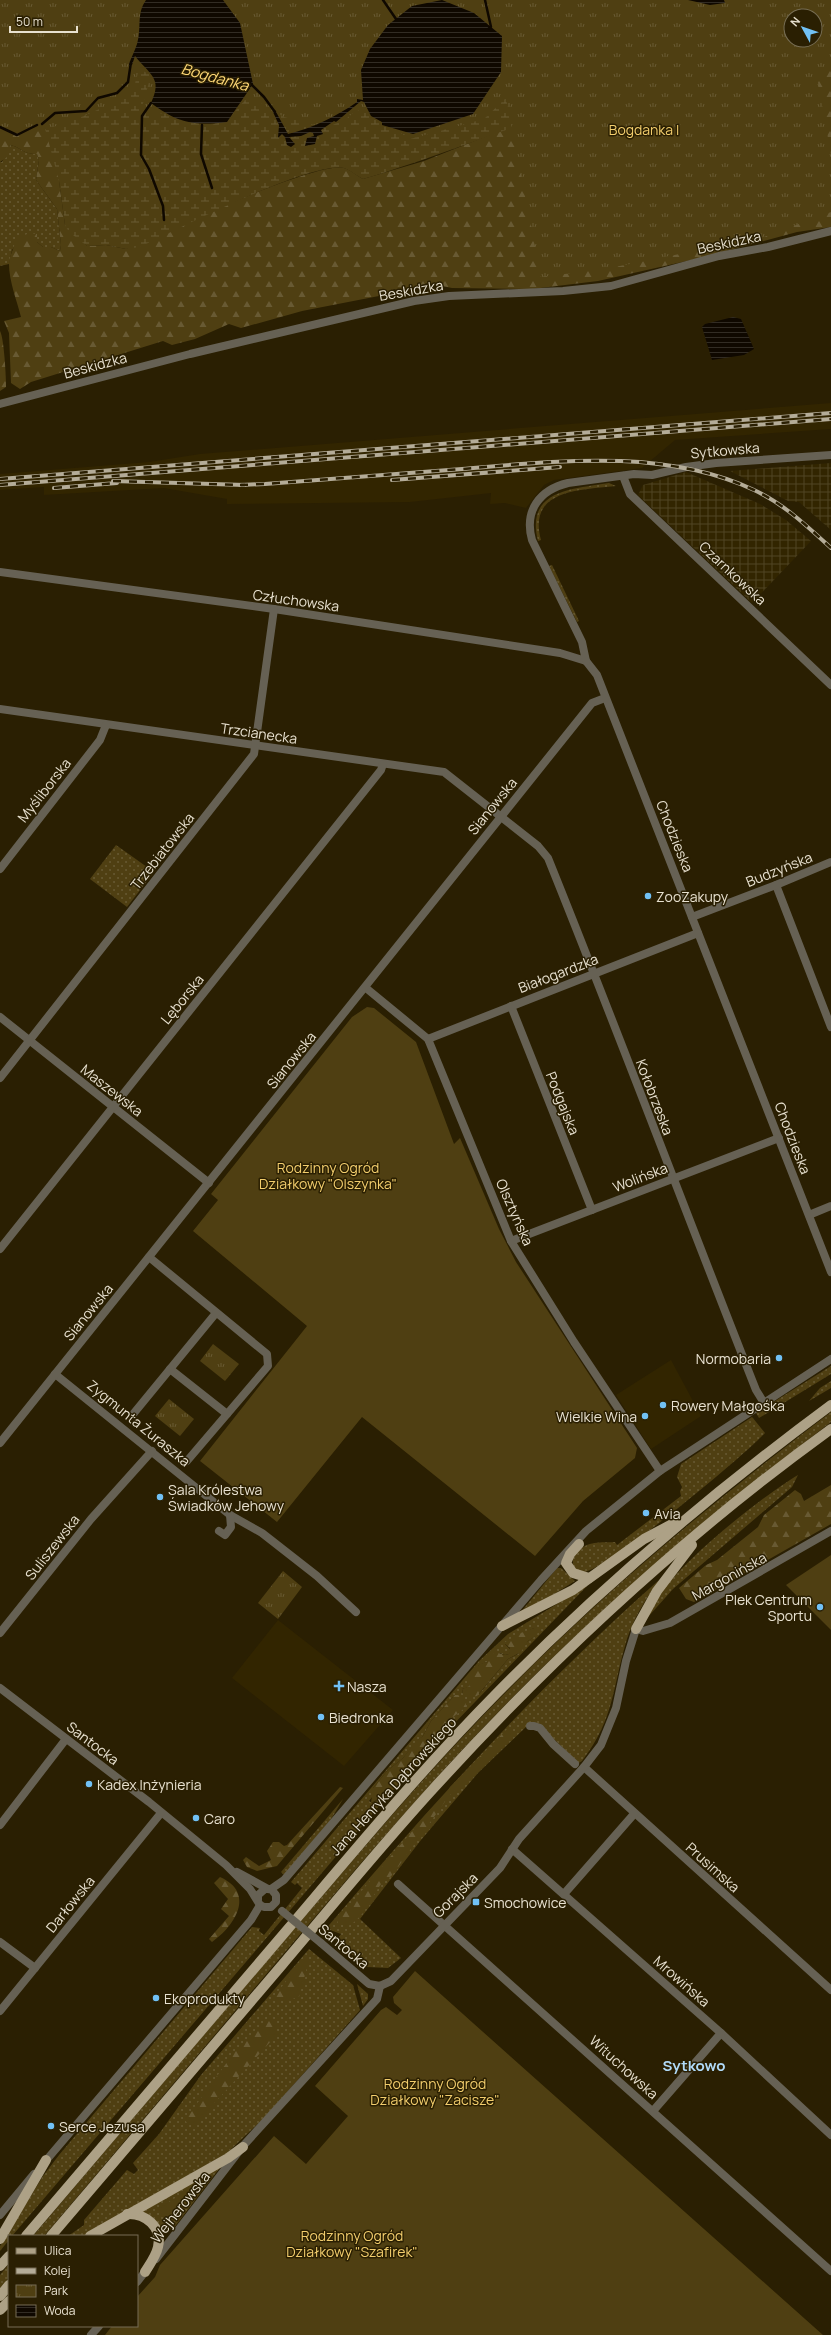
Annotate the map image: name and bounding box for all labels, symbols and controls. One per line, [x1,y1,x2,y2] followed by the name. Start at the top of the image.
[10,8,77,34] scale bar
[783,8,823,48] north arrow
[16,13,43,30] text: 50 m
[787,13,803,29] text: N
[179,58,252,96] water label: Bogdanka
[609,120,679,139] park label: Bogdanka I
[695,226,763,258] street label: Beskidzka
[377,275,445,305] street label: Beskidzka
[61,347,129,383] street label: Beskidzka
[690,438,760,462] street label: Sytkowska
[695,537,771,609] street label: Czarnkowska
[252,585,340,615] street label: Człuchowska
[220,718,298,748] street label: Trzcianecka
[13,754,75,826] street label: Myśliborska
[463,773,521,839] street label: Sianowska
[652,797,698,875] street label: Chodzieska
[126,809,198,893] street label: Trzebiatowska
[743,847,815,891] street label: Budzyńska
[656,887,729,906] place label: ZooZakupy
[643,891,653,901] marker: ZooZakupy
[515,949,601,997] street label: Białogardzka
[156,970,208,1028] street label: Lęborska
[262,1027,320,1093] street label: Sianowska
[632,1056,678,1138] street label: Kołobrzeska
[77,1060,147,1120] street label: Maszewska
[542,1069,584,1137] street label: Podgajska
[771,1099,815,1177] street label: Chodzieska
[259,1158,397,1193] park label: Rodzinny Ogród Działkowy "Olszynka"
[610,1158,670,1196] street label: Wolińska
[492,1176,538,1248] street label: Olsztyńska
[59,1279,117,1345] street label: Sianowska
[696,1349,771,1368] place label: Normobaria
[774,1353,784,1363] marker: Normobaria
[83,1375,195,1471] street label: Zygmunta Żuraszka
[671,1396,785,1415] place label: Rowery Małgośka
[658,1400,668,1410] marker: Rowery Małgośka
[556,1407,637,1426] place label: Wielkie Wina
[640,1411,650,1421] marker: Wielkie Wina
[168,1480,285,1515] place label: Sala Królestwa Świadków Jehowy
[155,1492,165,1502] marker: Sala Królestwa Świadków Jehowy
[654,1504,680,1523] place label: Avia
[641,1508,651,1518] marker: Avia
[20,1510,84,1584] street label: Suliszewska
[688,1548,770,1604] street label: Margonińska
[725,1590,812,1625] place label: Plek Centrum Sportu
[815,1602,825,1612] marker: Plek Centrum Sportu
[347,1677,386,1696] place label: Nasza
[334,1681,344,1691] marker: Nasza
[329,1708,394,1727] place label: Biedronka
[316,1712,326,1722] marker: Biedronka
[326,1713,460,1859] street label: Jana Henryka Dąbrowskiego
[63,1717,123,1769] street label: Santocka
[97,1775,201,1794] place label: Kadex Inżynieria
[84,1779,94,1789] marker: Kadex Inżynieria
[204,1809,235,1828] place label: Caro
[191,1813,201,1823] marker: Caro
[682,1838,744,1896] street label: Prusimska
[428,1868,482,1922] street label: Gorajska
[41,1872,99,1936] street label: Darłowska
[484,1893,567,1912] place label: Smochowice
[471,1897,481,1907] marker: Smochowice
[315,1919,373,1973] street label: Santocka
[650,1951,714,2011] street label: Mrowińska
[164,1989,245,2008] place label: Ekoprodukty
[151,1993,161,2003] marker: Ekoprodukty
[585,2031,663,2103] street label: Wituchowska
[662,2055,726,2076] district label: Sytkowo
[370,2074,500,2109] park label: Rodzinny Ogród Działkowy "Zacisze"
[59,2117,145,2136] place label: Serce Jezusa
[46,2121,56,2131] marker: Serce Jezusa
[146,2167,214,2247] street label: Wejherowska
[286,2226,418,2261] park label: Rodzinny Ogród Działkowy "Szafirek"
[8,2235,138,2327] legend
[44,2242,71,2259] text: Ulica
[44,2262,71,2279] text: Kolej
[44,2282,69,2299] text: Park
[44,2302,75,2319] text: Woda

